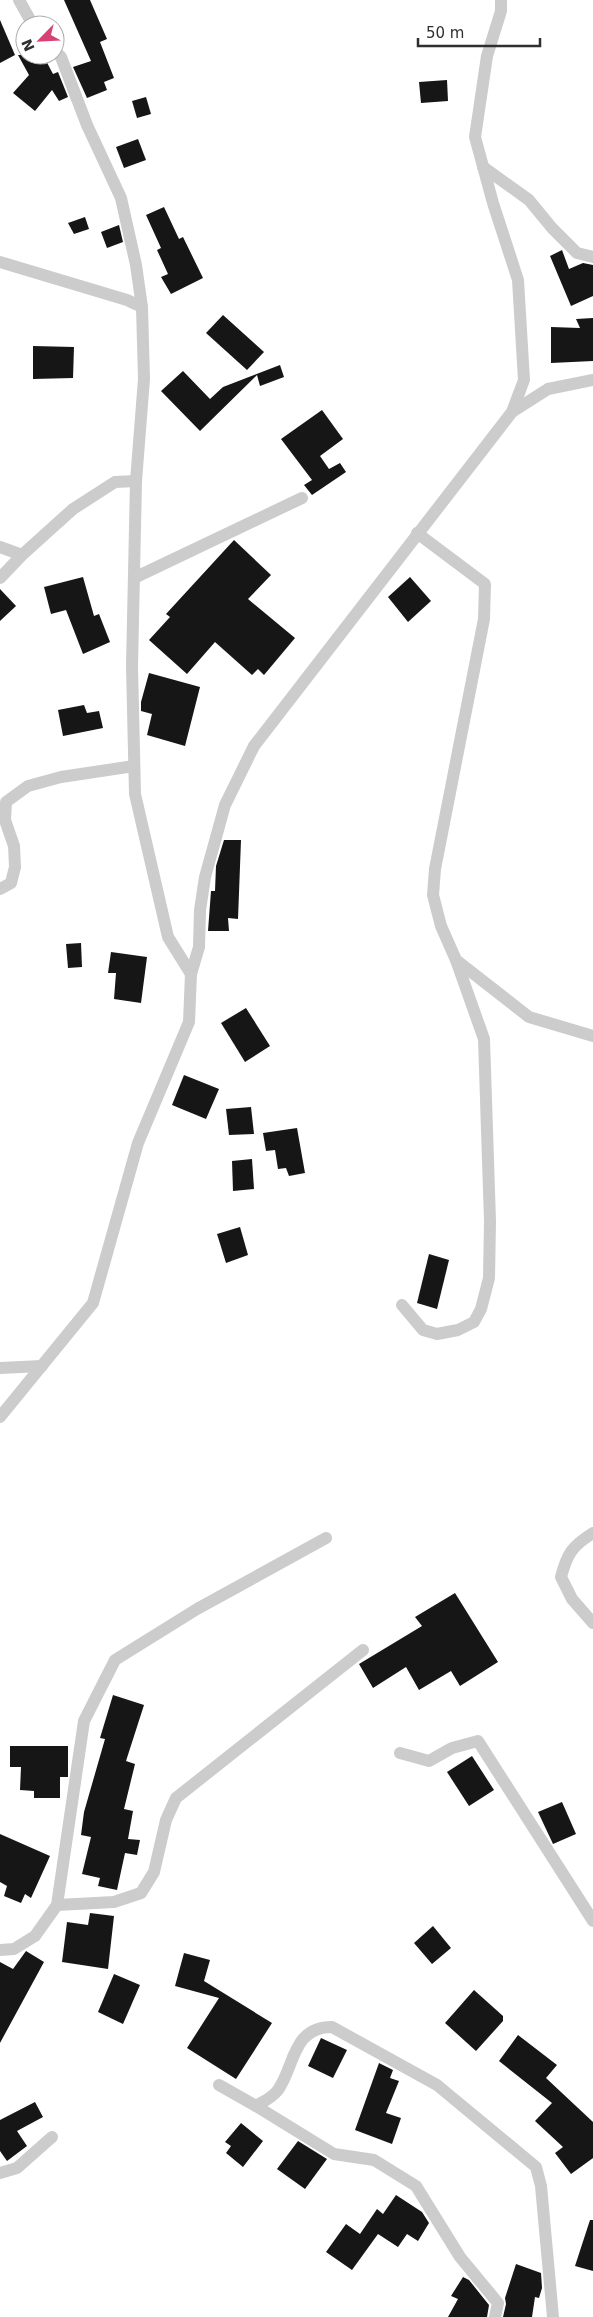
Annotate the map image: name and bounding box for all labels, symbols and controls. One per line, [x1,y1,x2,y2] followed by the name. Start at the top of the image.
[15,15,65,65] north arrow
[418,15,540,47] scale bar
[426,24,464,42] text: 50 m
[18,37,38,54] text: N

